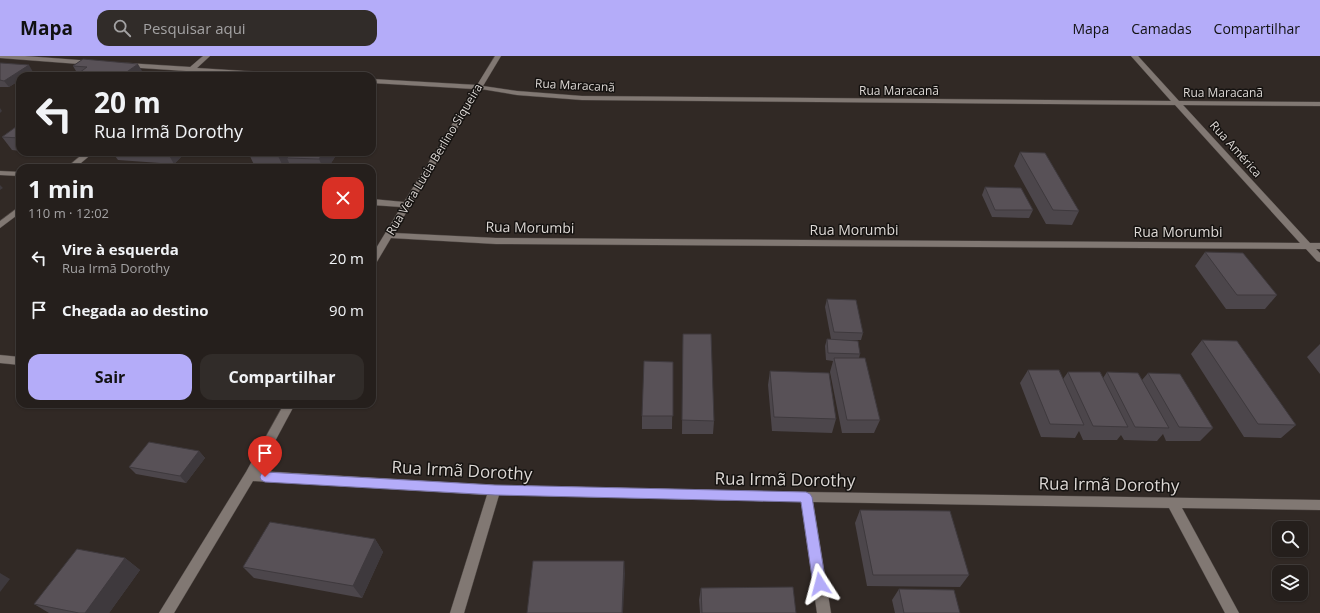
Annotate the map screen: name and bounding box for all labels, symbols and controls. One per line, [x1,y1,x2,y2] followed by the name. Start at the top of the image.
[97,10,377,46] search box
[20,15,73,41] text: Mapa
[111,17,133,39] icon: search
[143,18,246,38] text: Pesquisar aqui
[1073,19,1109,38] text: Mapa
[1131,19,1192,38] text: Camadas
[1214,19,1300,38] text: Compartilhar
[535,74,615,96] street label: Rua Maracanã
[382,80,486,238] street label: Rua Vera Lucia Berlino Siqueira
[859,82,939,99] street label: Rua Maracanã
[94,83,161,121] text: 20 m
[1183,84,1263,101] street label: Rua Maracanã
[28,88,80,140] icon: left
[1206,117,1266,181] street label: Rua América
[94,119,243,143] text: Rua Irmã Dorothy
[28,172,95,205] text: 1 min
[322,177,364,219] button: close
[28,204,109,222] text: 110 m · 12:02
[485,217,575,237] street label: Rua Morumbi
[809,220,899,239] street label: Rua Morumbi
[1133,222,1223,241] street label: Rua Morumbi
[62,239,179,259] text: Vire à esquerda
[28,247,50,269] icon: left
[329,248,364,268] text: 20 m
[62,259,170,277] text: Rua Irmã Dorothy
[28,299,50,321] icon: arrive
[62,300,209,320] text: Chegada ao destino
[329,300,364,320] text: 90 m
[28,354,192,400] button: Sair
[200,354,364,400] button: Compartilhar
[248,436,282,477] pin
[254,442,276,464] icon: arrive
[391,455,533,485] street label: Rua Irmã Dorothy
[714,466,856,492] street label: Rua Irmã Dorothy
[1038,471,1180,497] street label: Rua Irmã Dorothy
[1272,521,1308,601] map controls
[1272,521,1308,557] button: search
[799,563,841,605] position arrow
[1272,565,1308,601] button: layers

